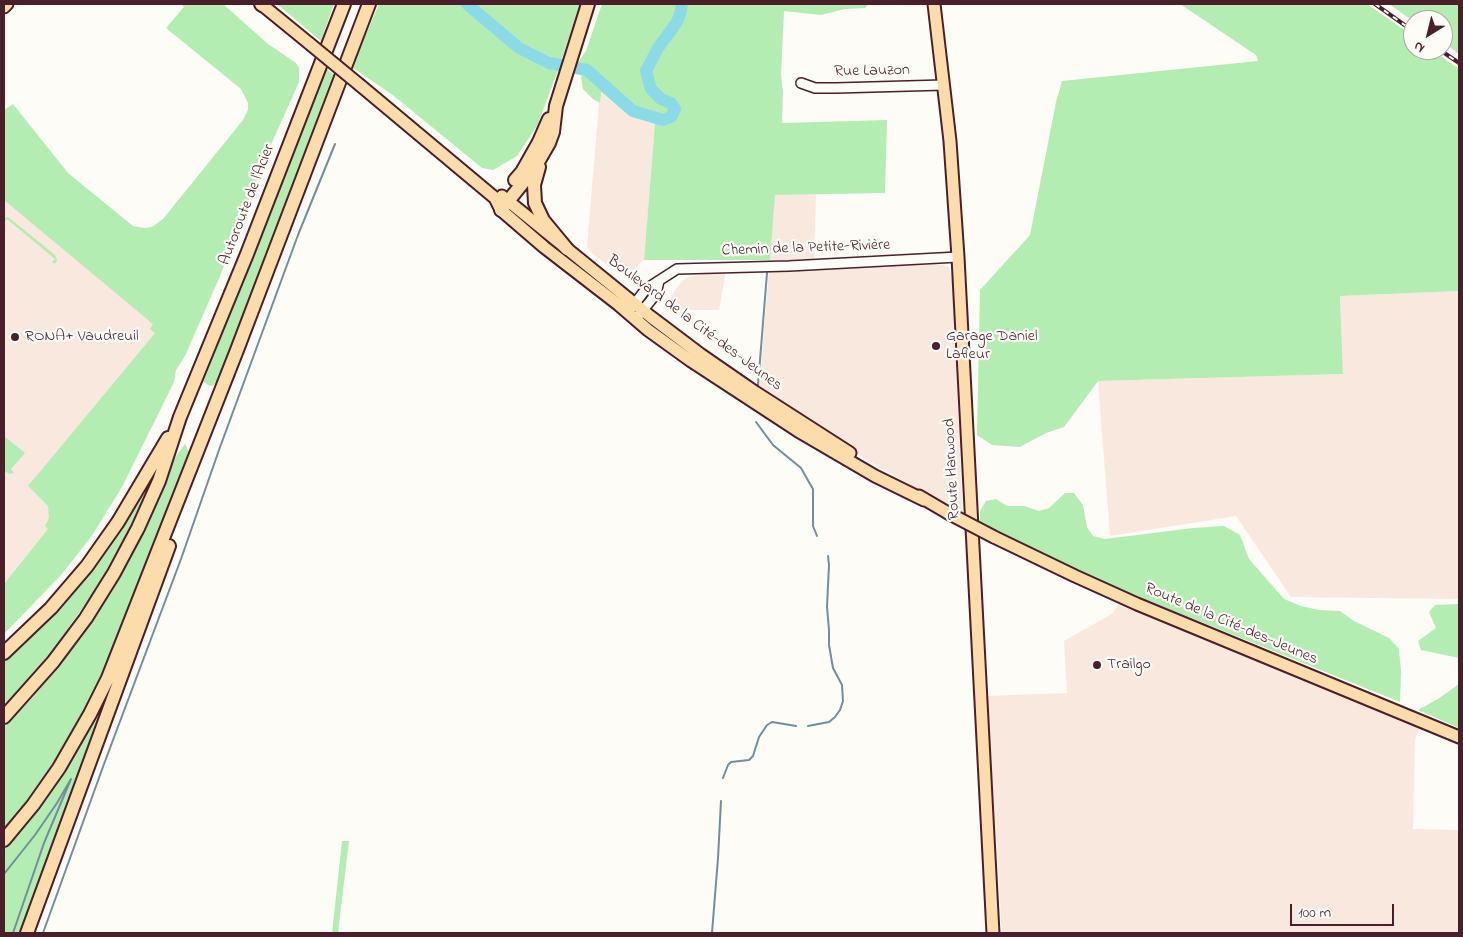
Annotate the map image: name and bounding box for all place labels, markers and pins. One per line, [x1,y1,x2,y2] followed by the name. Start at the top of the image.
[25,327,139,347] place label: RONA+ Vaudreuil
[946,327,1038,365] place label: Garage Daniel Lafleur
[9,331,21,343] marker: RONA+ Vaudreuil
[930,340,942,352] marker: Garage Daniel Lafleur
[1107,655,1151,675] place label: Trailgo
[1091,659,1103,671] marker: Trailgo

